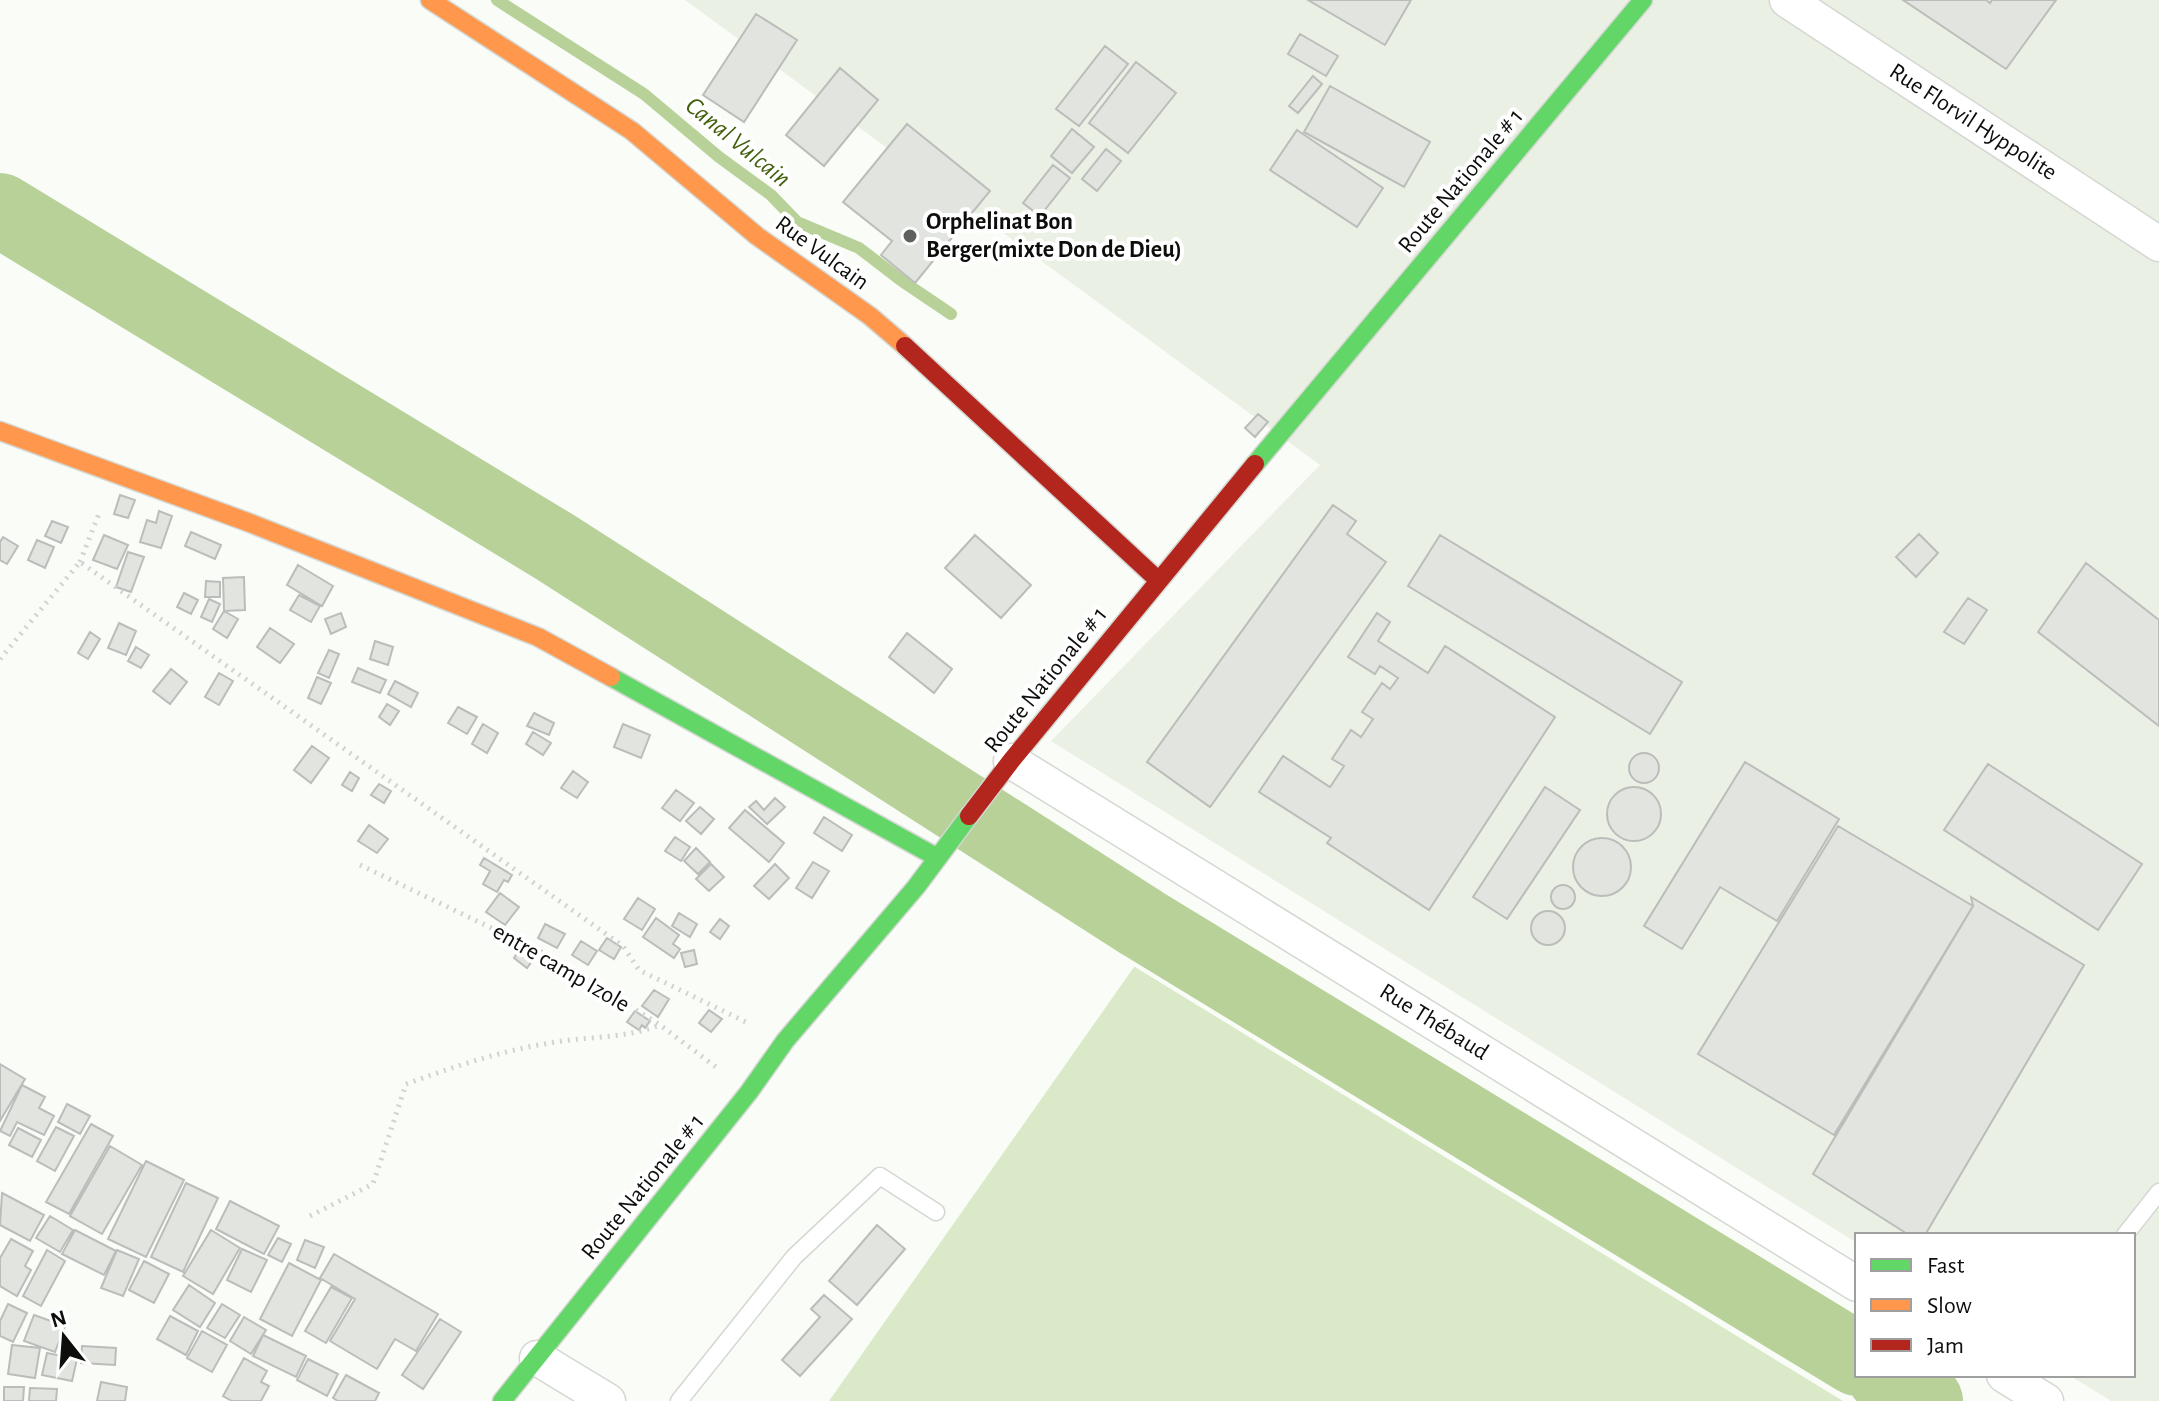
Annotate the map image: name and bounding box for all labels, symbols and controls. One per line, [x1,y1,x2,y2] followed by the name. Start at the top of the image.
[1885,59,2061,185] street label: Rue Florvil Hyppolite
[680,92,796,192] water label: Canal Vulcain
[1394,104,1528,258] street label: Route Nationale # 1
[926,210,1182,262] place label: Orphelinat Bon Berger(mixte Don de Dieu)
[771,211,873,295] street label: Rue Vulcain
[901,227,919,245] marker: Orphelinat Bon Berger(mixte Don de Dieu)
[980,603,1112,757] street label: Route Nationale # 1
[488,919,634,1017] street label: entre camp Izole
[1375,979,1493,1065] street label: Rue Thébaud
[577,1110,709,1264] street label: Route Nationale # 1
[1855,1233,2135,1377] legend
[1927,1254,1965,1278] text: Fast
[1927,1294,1972,1318] text: Slow
[24,1297,104,1377] north arrow
[48,1306,69,1332] text: N
[1927,1334,1964,1358] text: Jam

